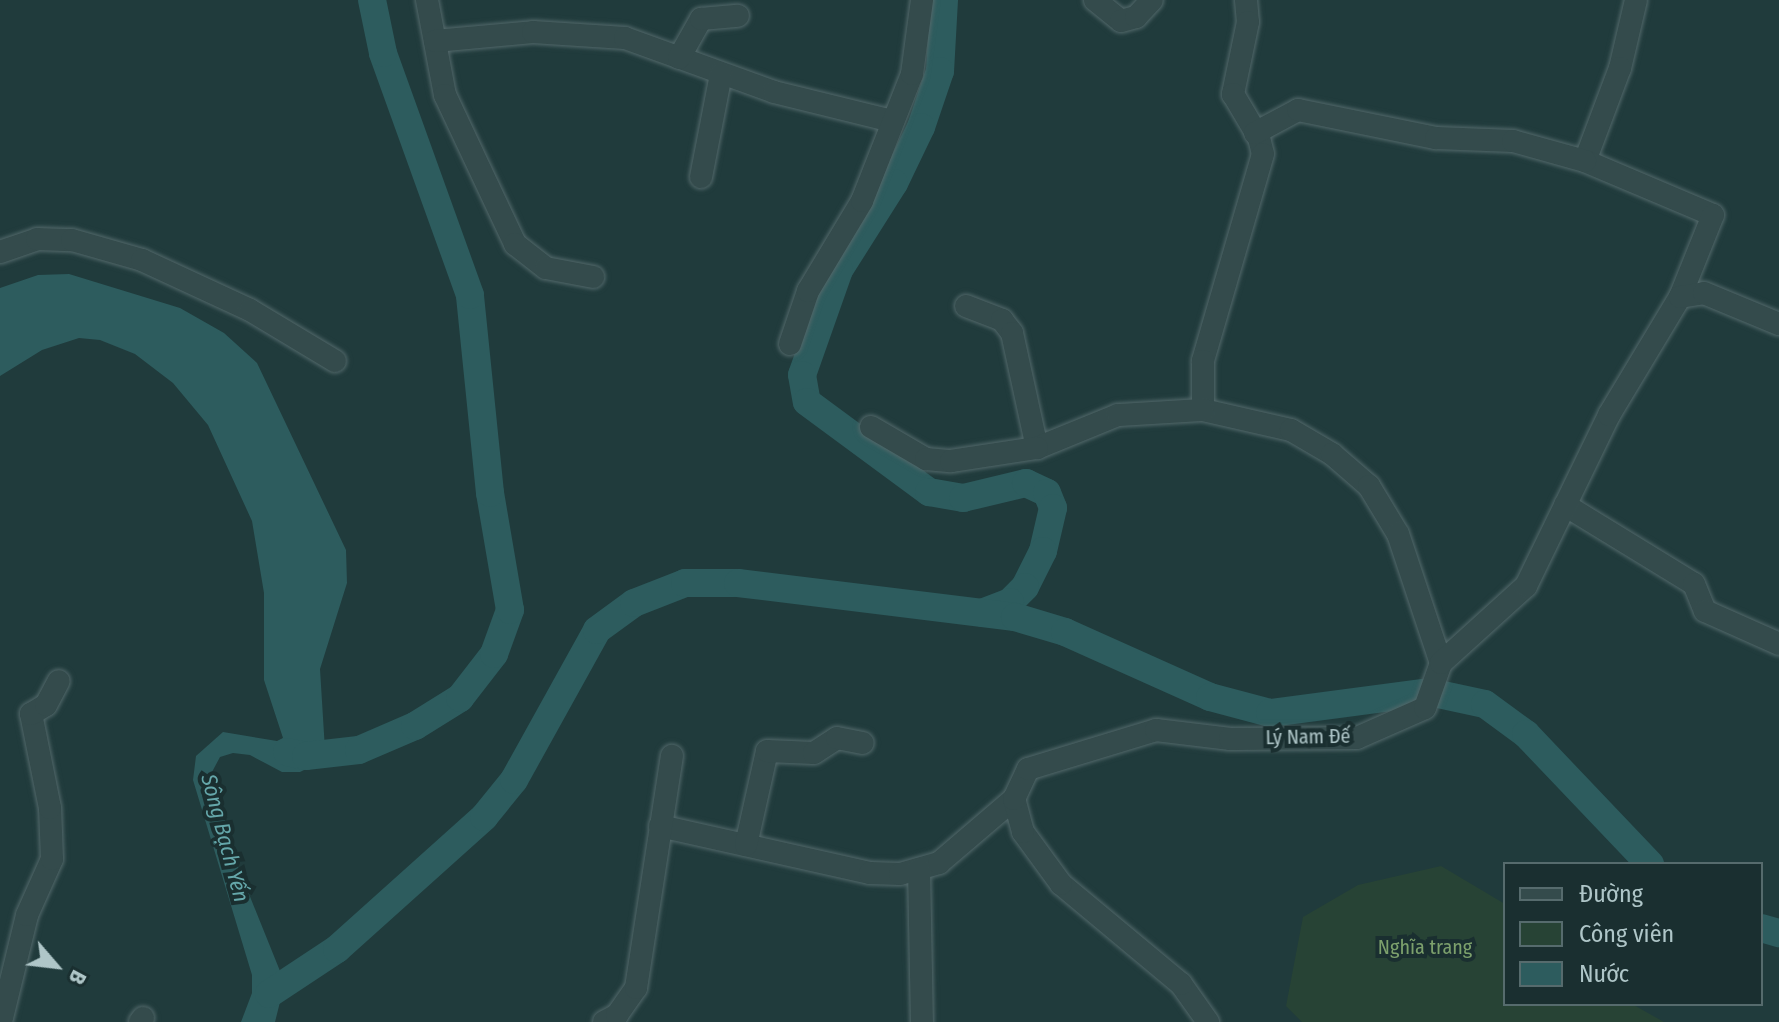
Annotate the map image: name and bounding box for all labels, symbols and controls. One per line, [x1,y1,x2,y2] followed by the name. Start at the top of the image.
[1265,724,1351,750] street label: Lý Nam Đế
[195,771,255,905] water label: Sông Bạch Yến
[1503,862,1763,1006] legend
[1579,880,1643,908] text: Đường
[1579,920,1674,948] text: Công viên
[16,926,96,1006] north arrow
[1378,935,1472,959] park label: Nghĩa trang
[1579,960,1629,988] text: Nước
[63,966,92,989] text: B

